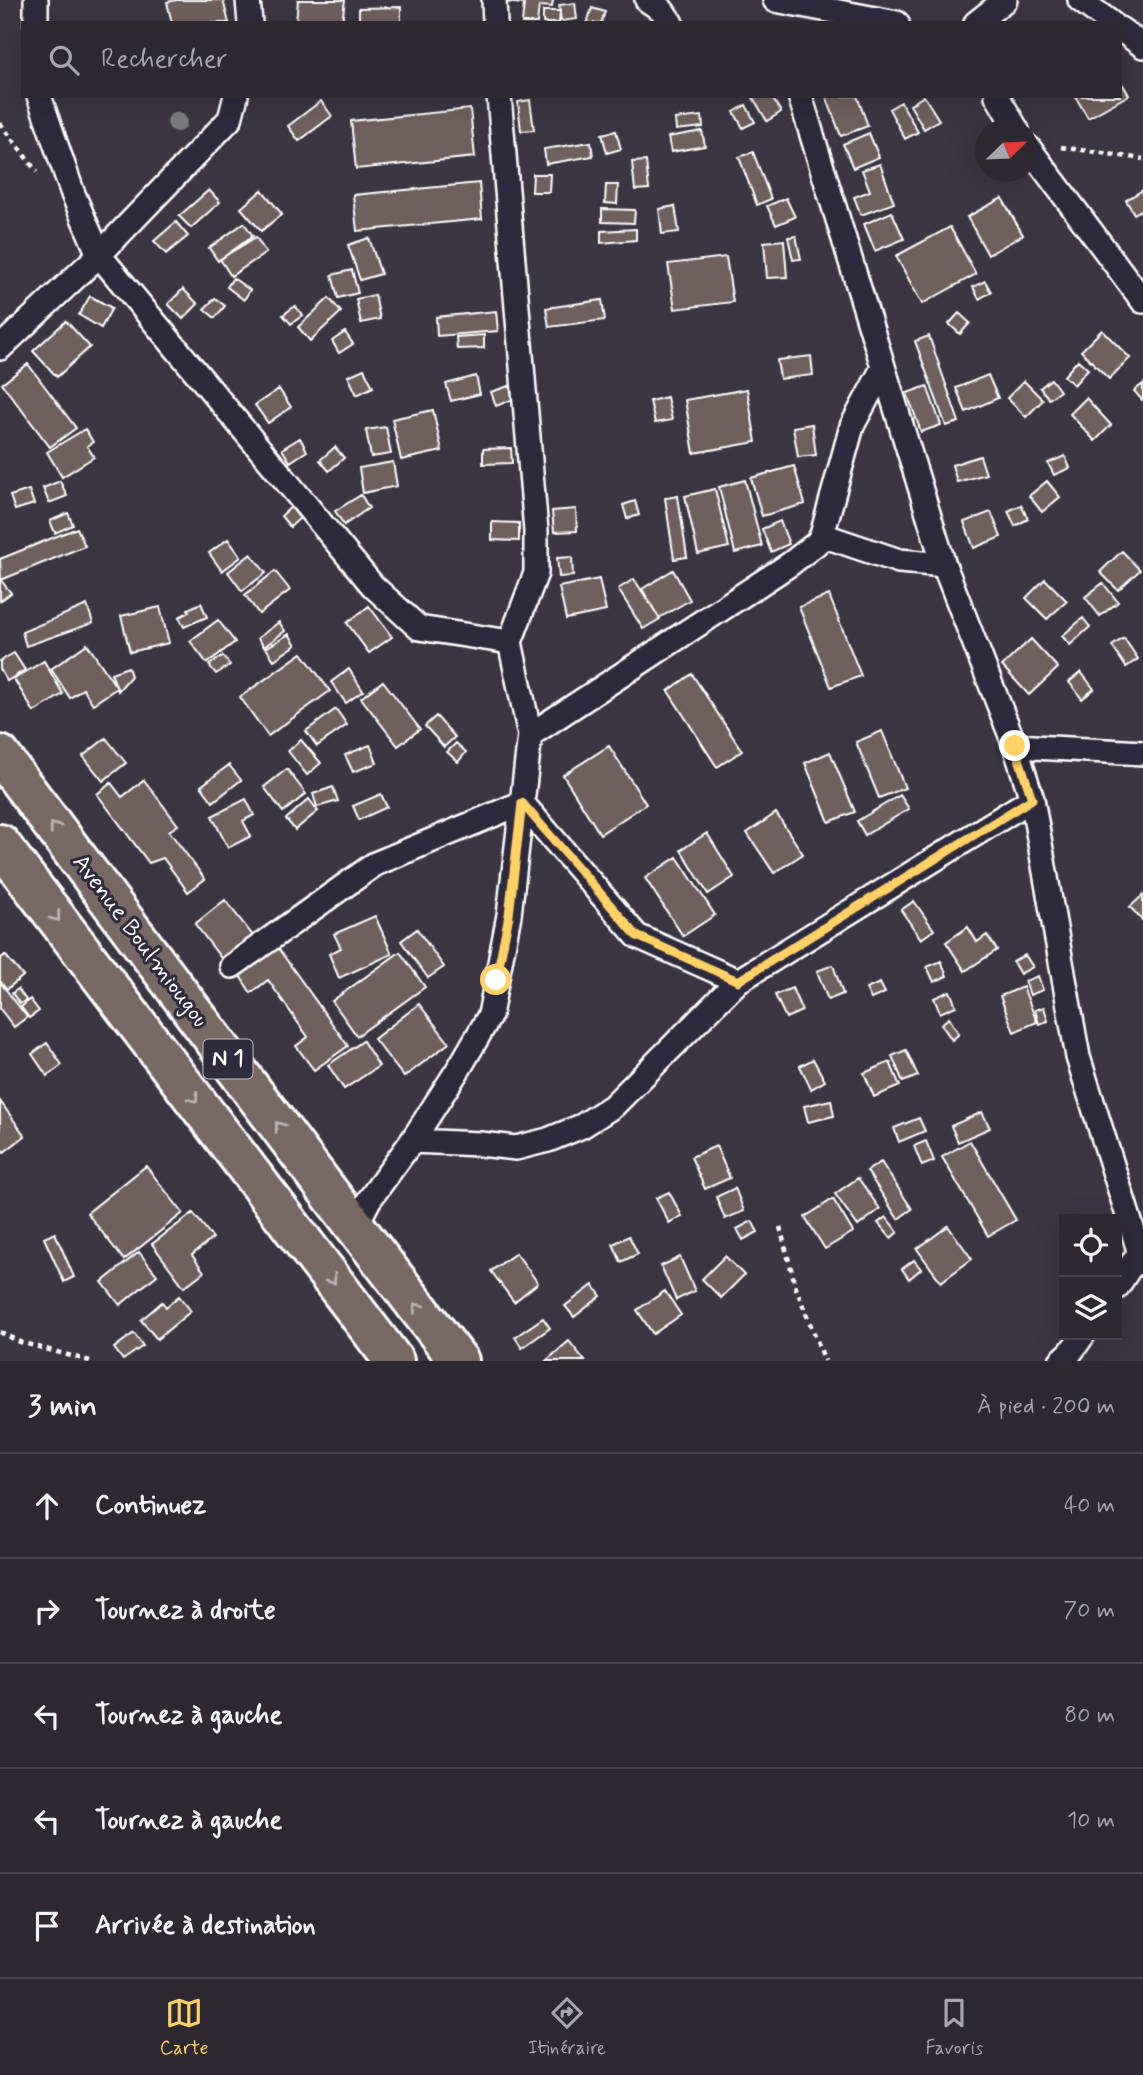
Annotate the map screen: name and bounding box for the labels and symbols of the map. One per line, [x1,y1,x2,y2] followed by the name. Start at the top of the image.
[975,119,1038,182] north arrow
[999,730,1030,761] route end
[50,822,62,835] one-way arrow
[65,848,215,1034] street label: Avenue Boulmiougou
[48,910,61,922] one-way arrow
[480,964,511,995] route start
[204,1040,252,1078] road number: N 1
[186,1091,198,1103] one-way arrow
[275,1122,287,1134] one-way arrow
[323,1272,336,1284] one-way arrow
[413,1302,426,1315] one-way arrow

